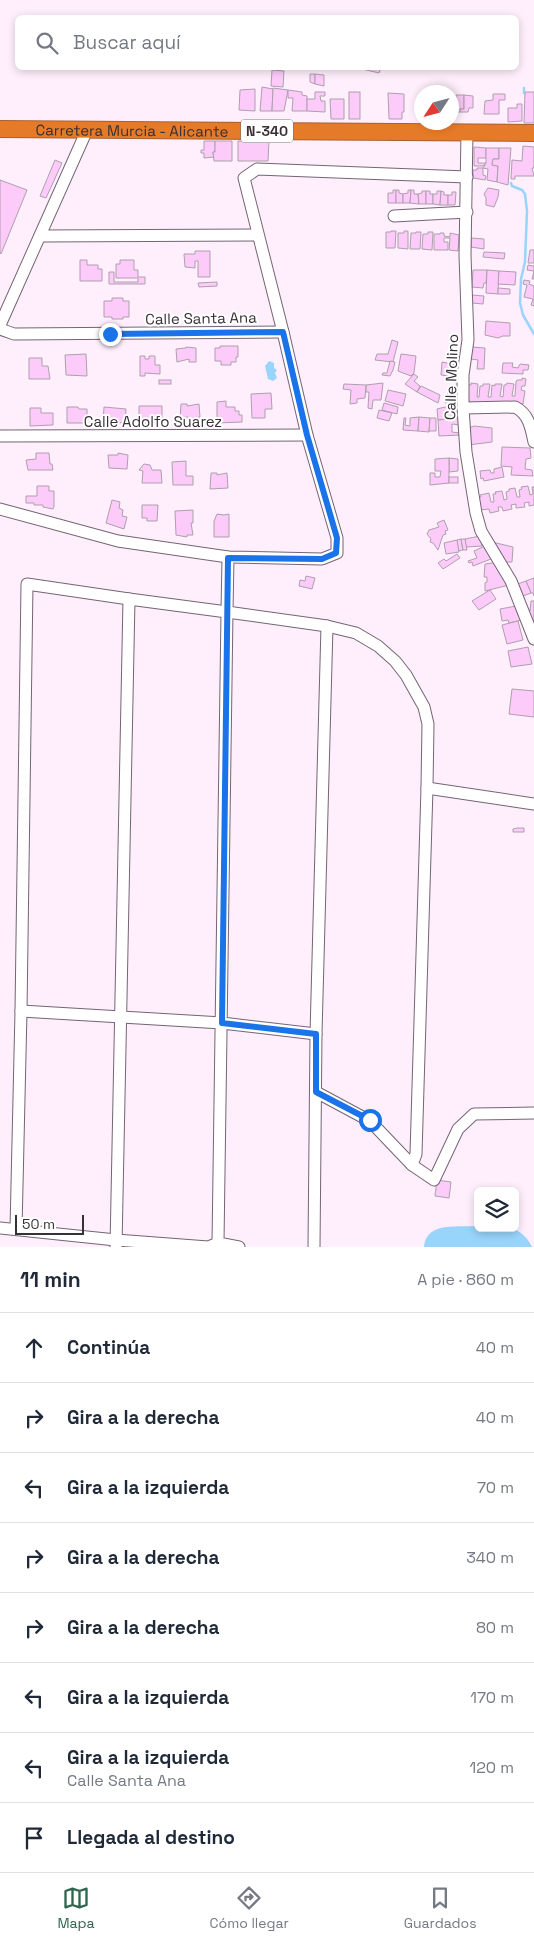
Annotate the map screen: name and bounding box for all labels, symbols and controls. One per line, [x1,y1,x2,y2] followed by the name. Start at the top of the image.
[15,15,519,70] search box
[33,29,61,57] icon: search
[73,30,181,55] text: Buscar aquí
[414,85,459,130] north arrow
[36,120,229,140] street label: Carretera Murcia - Alicante
[241,120,293,142] road number: N-340
[145,308,257,328] street label: Calle Santa Ana
[99,323,122,346] route end
[440,333,462,421] street label: Calle Molino
[84,412,222,431] street label: Calle Adolfo Suarez
[359,1109,382,1132] route start
[474,1187,519,1232] map controls
[474,1187,519,1232] button: layers
[15,1212,84,1235] scale bar
[22,1215,55,1233] text: 50 m
[20,1266,81,1293] text: 11 min
[417,1269,514,1290] text: A pie · 860 m
[20,1334,48,1362] icon: ahead
[67,1335,150,1360] text: Continúa
[476,1337,514,1358] text: 40 m
[20,1404,48,1432] icon: right
[67,1405,219,1430] text: Gira a la derecha
[476,1407,514,1428] text: 40 m
[20,1474,48,1502] icon: left
[67,1475,229,1500] text: Gira a la izquierda
[477,1477,514,1498] text: 70 m
[20,1544,48,1572] icon: right
[67,1545,219,1570] text: Gira a la derecha
[466,1547,514,1568] text: 340 m
[20,1614,48,1642] icon: right
[67,1615,219,1640] text: Gira a la derecha
[476,1617,514,1638] text: 80 m
[20,1684,48,1712] icon: left
[67,1685,229,1710] text: Gira a la izquierda
[470,1687,514,1708] text: 170 m
[67,1745,229,1770] text: Gira a la izquierda
[20,1754,48,1782] icon: left
[470,1757,514,1778] text: 120 m
[67,1770,186,1791] text: Calle Santa Ana
[20,1824,48,1852] icon: arrive
[67,1825,235,1850] text: Llegada al destino
[57,1884,95,1932] tab: Mapa
[210,1884,289,1932] tab: Cómo llegar
[404,1884,477,1932] tab: Guardados

